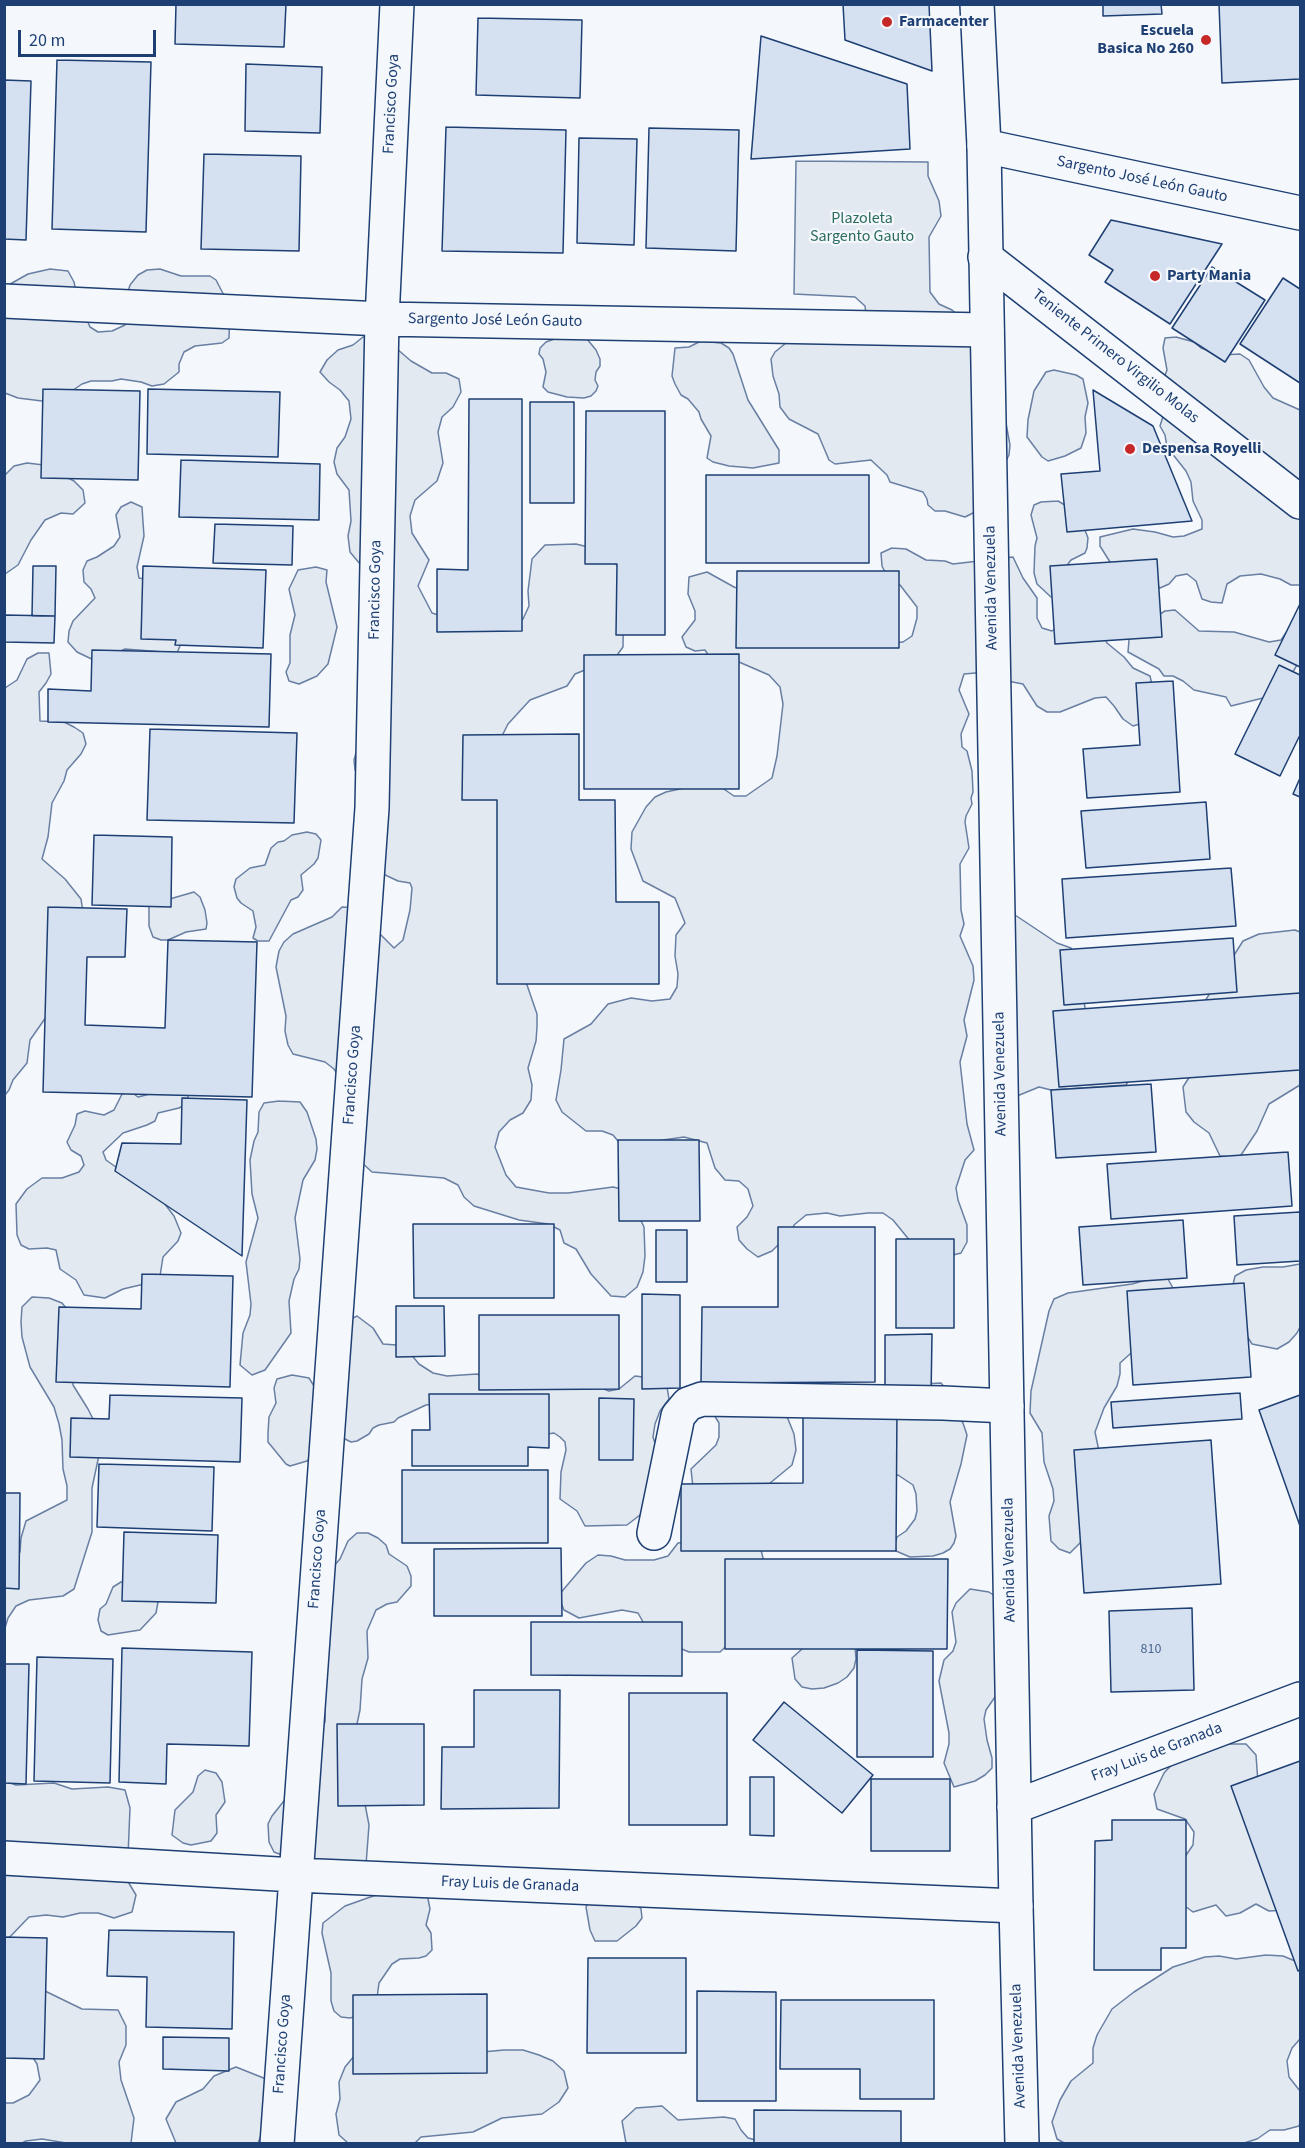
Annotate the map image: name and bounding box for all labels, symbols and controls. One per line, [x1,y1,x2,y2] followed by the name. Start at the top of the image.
[899,12,989,32] place label: Farmacenter
[880,15,894,29] marker: Farmacenter
[21,18,159,56] scale bar
[1097,21,1194,59] place label: Escuela Basica No 260
[29,28,65,53] text: 20 m
[1199,33,1213,47] marker: Escuela Basica No 260
[380,54,404,154] street label: Francisco Goya
[1055,152,1229,208] street label: Sargento José León Gauto
[810,209,914,247] park label: Plazoleta Sargento Gauto
[1167,266,1251,286] place label: Party Mania
[1148,269,1162,283] marker: Party Mania
[1028,286,1202,428] street label: Teniente Primero Virgilio Molas
[408,310,582,332] street label: Sargento José León Gauto
[1142,439,1261,459] place label: Despensa Royelli
[1123,442,1137,456] marker: Despensa Royelli
[981,525,1003,651] street label: Avenida Venezuela
[366,540,386,640] street label: Francisco Goya
[990,1011,1012,1137] street label: Avenida Venezuela
[340,1024,366,1126] street label: Francisco Goya
[999,1497,1021,1623] street label: Avenida Venezuela
[305,1508,331,1610] street label: Francisco Goya
[1141,1642,1161,1658] house number: 810
[1089,1719,1225,1787] street label: Fray Luis de Granada
[440,1873,580,1897] street label: Fray Luis de Granada
[1007,1983,1031,2109] street label: Avenida Venezuela
[270,1993,296,2095] street label: Francisco Goya

